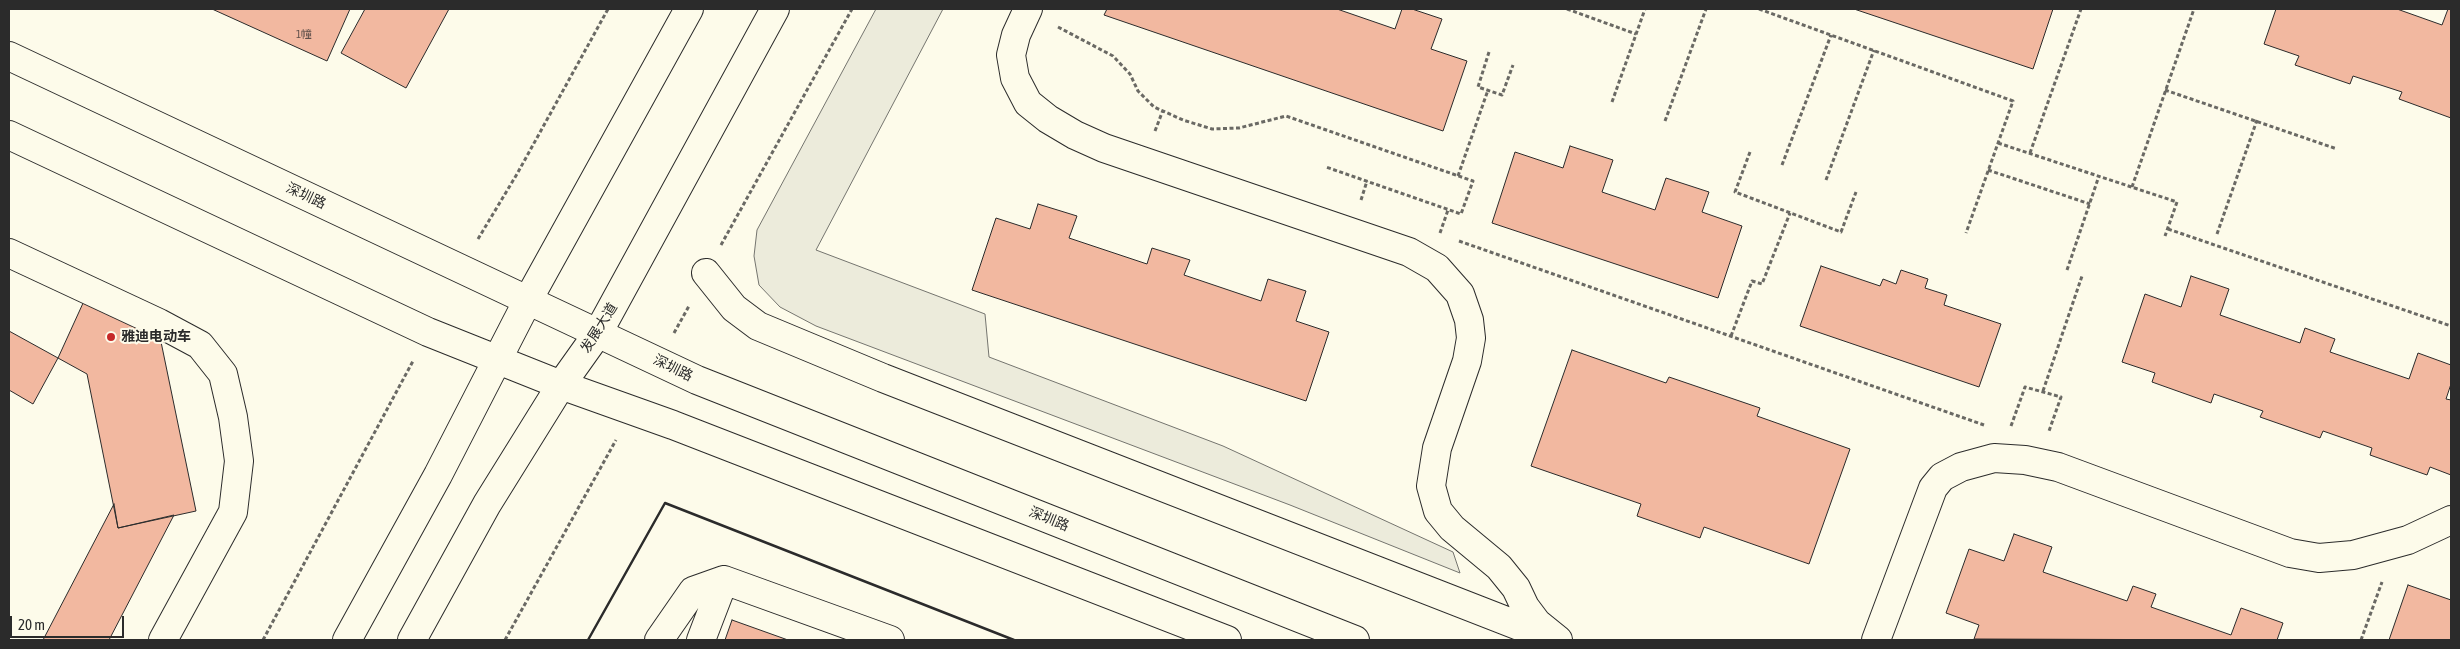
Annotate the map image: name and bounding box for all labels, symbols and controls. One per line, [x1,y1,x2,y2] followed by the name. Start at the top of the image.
[296,28,312,42] house number: 1幢
[283,180,329,212] street label: 深圳路
[577,300,621,356] street label: 发展大道
[121,329,191,345] place label: 雅迪电动车
[105,331,117,343] marker: 雅迪电动车
[650,351,696,385] street label: 深圳路
[1026,503,1072,535] street label: 深圳路
[12,606,126,638] scale bar
[18,616,45,633] text: 20 m

